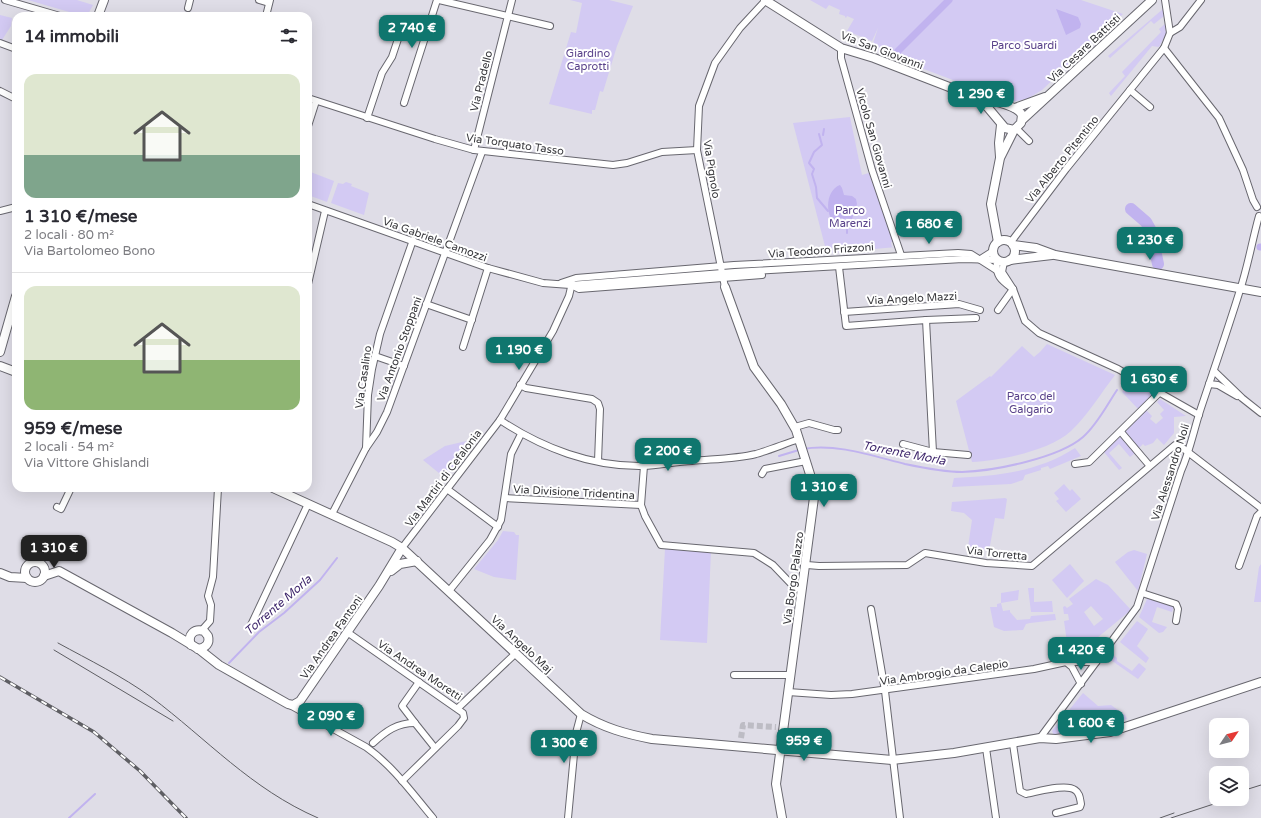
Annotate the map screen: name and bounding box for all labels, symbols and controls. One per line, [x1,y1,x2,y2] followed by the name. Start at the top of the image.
[1045,11,1123,85] street label: Via Cesare Battisti
[375,15,449,49] pin: 2 740 €
[388,20,436,36] text: 2 740 €
[278,25,300,47] icon: filters
[24,26,119,47] text: 14 immobili
[839,29,925,72] street label: Via San Giovanni
[991,39,1057,52] park label: Parco Suardi
[566,47,610,73] park label: Giardino Caprotti
[468,49,495,113] street label: Via Pradello
[944,81,1018,115] pin: 1 290 €
[957,86,1005,102] text: 1 290 €
[853,87,894,190] street label: Vicolo San Giovanni
[126,100,198,172] icon: home
[1023,113,1102,206] street label: Via Alberto Pitentino
[465,131,565,158] street label: Via Torquato Tasso
[700,139,723,200] street label: Via Pignolo
[829,204,871,230] park label: Parco Marenzi
[24,206,137,227] text: 1 310 €/mese
[892,211,966,245] pin: 1 680 €
[381,215,489,264] street label: Via Gabriele Camozzi
[905,216,953,232] text: 1 680 €
[24,227,114,243] text: 2 locali · 80 m²
[1113,227,1187,261] pin: 1 230 €
[1126,232,1174,248] text: 1 230 €
[768,240,874,261] street label: Via Teodoro Frizzoni
[24,243,155,259] text: Via Bartolomeo Bono
[867,290,957,307] street label: Via Angelo Mazzi
[374,295,425,403] street label: Via Antonio Stoppani
[126,312,198,384] icon: home
[482,337,556,371] pin: 1 190 €
[495,342,543,358] text: 1 190 €
[353,344,374,409] street label: Via Casalino
[1117,366,1191,400] pin: 1 630 €
[1130,371,1178,387] text: 1 630 €
[1007,390,1055,416] park label: Parco del Galgario
[24,418,122,439] text: 959 €/mese
[1149,422,1192,522] street label: Via Alessandro Noli
[403,427,484,530] street label: Via Martiri di Cefalonia
[631,438,705,472] pin: 2 200 €
[861,438,947,468] water label: Torrente Morla
[24,439,114,455] text: 2 locali · 54 m²
[644,443,692,459] text: 2 200 €
[24,455,149,471] text: Via Vittore Ghislandi
[787,474,861,508] pin: 1 310 €
[800,479,848,495] text: 1 310 €
[513,483,635,502] street label: Via Divisione Tridentina
[781,530,807,625] street label: Via Borgo Palazzo
[17,535,91,569] pin: 1 310 €
[30,540,78,556] text: 1 310 €
[966,544,1028,563] street label: Via Torretta
[242,572,315,638] water label: Torrente Morla
[298,593,365,682] street label: Via Andrea Fantoni
[488,613,555,676] street label: Via Angelo Maj
[375,637,464,703] street label: Via Andrea Moretti
[1044,637,1118,671] pin: 1 420 €
[1057,642,1105,658] text: 1 420 €
[879,657,1009,688] street label: Via Ambrogio da Calepio
[294,703,368,737] pin: 2 090 €
[307,708,355,724] text: 2 090 €
[1054,710,1128,744] pin: 1 600 €
[1067,715,1115,731] text: 1 600 €
[1209,718,1249,758] north arrow
[1209,718,1249,806] map controls
[776,728,832,762] pin: 959 €
[527,730,601,764] pin: 1 300 €
[786,733,822,749] text: 959 €
[540,735,588,751] text: 1 300 €
[1209,766,1249,806] button: layers

